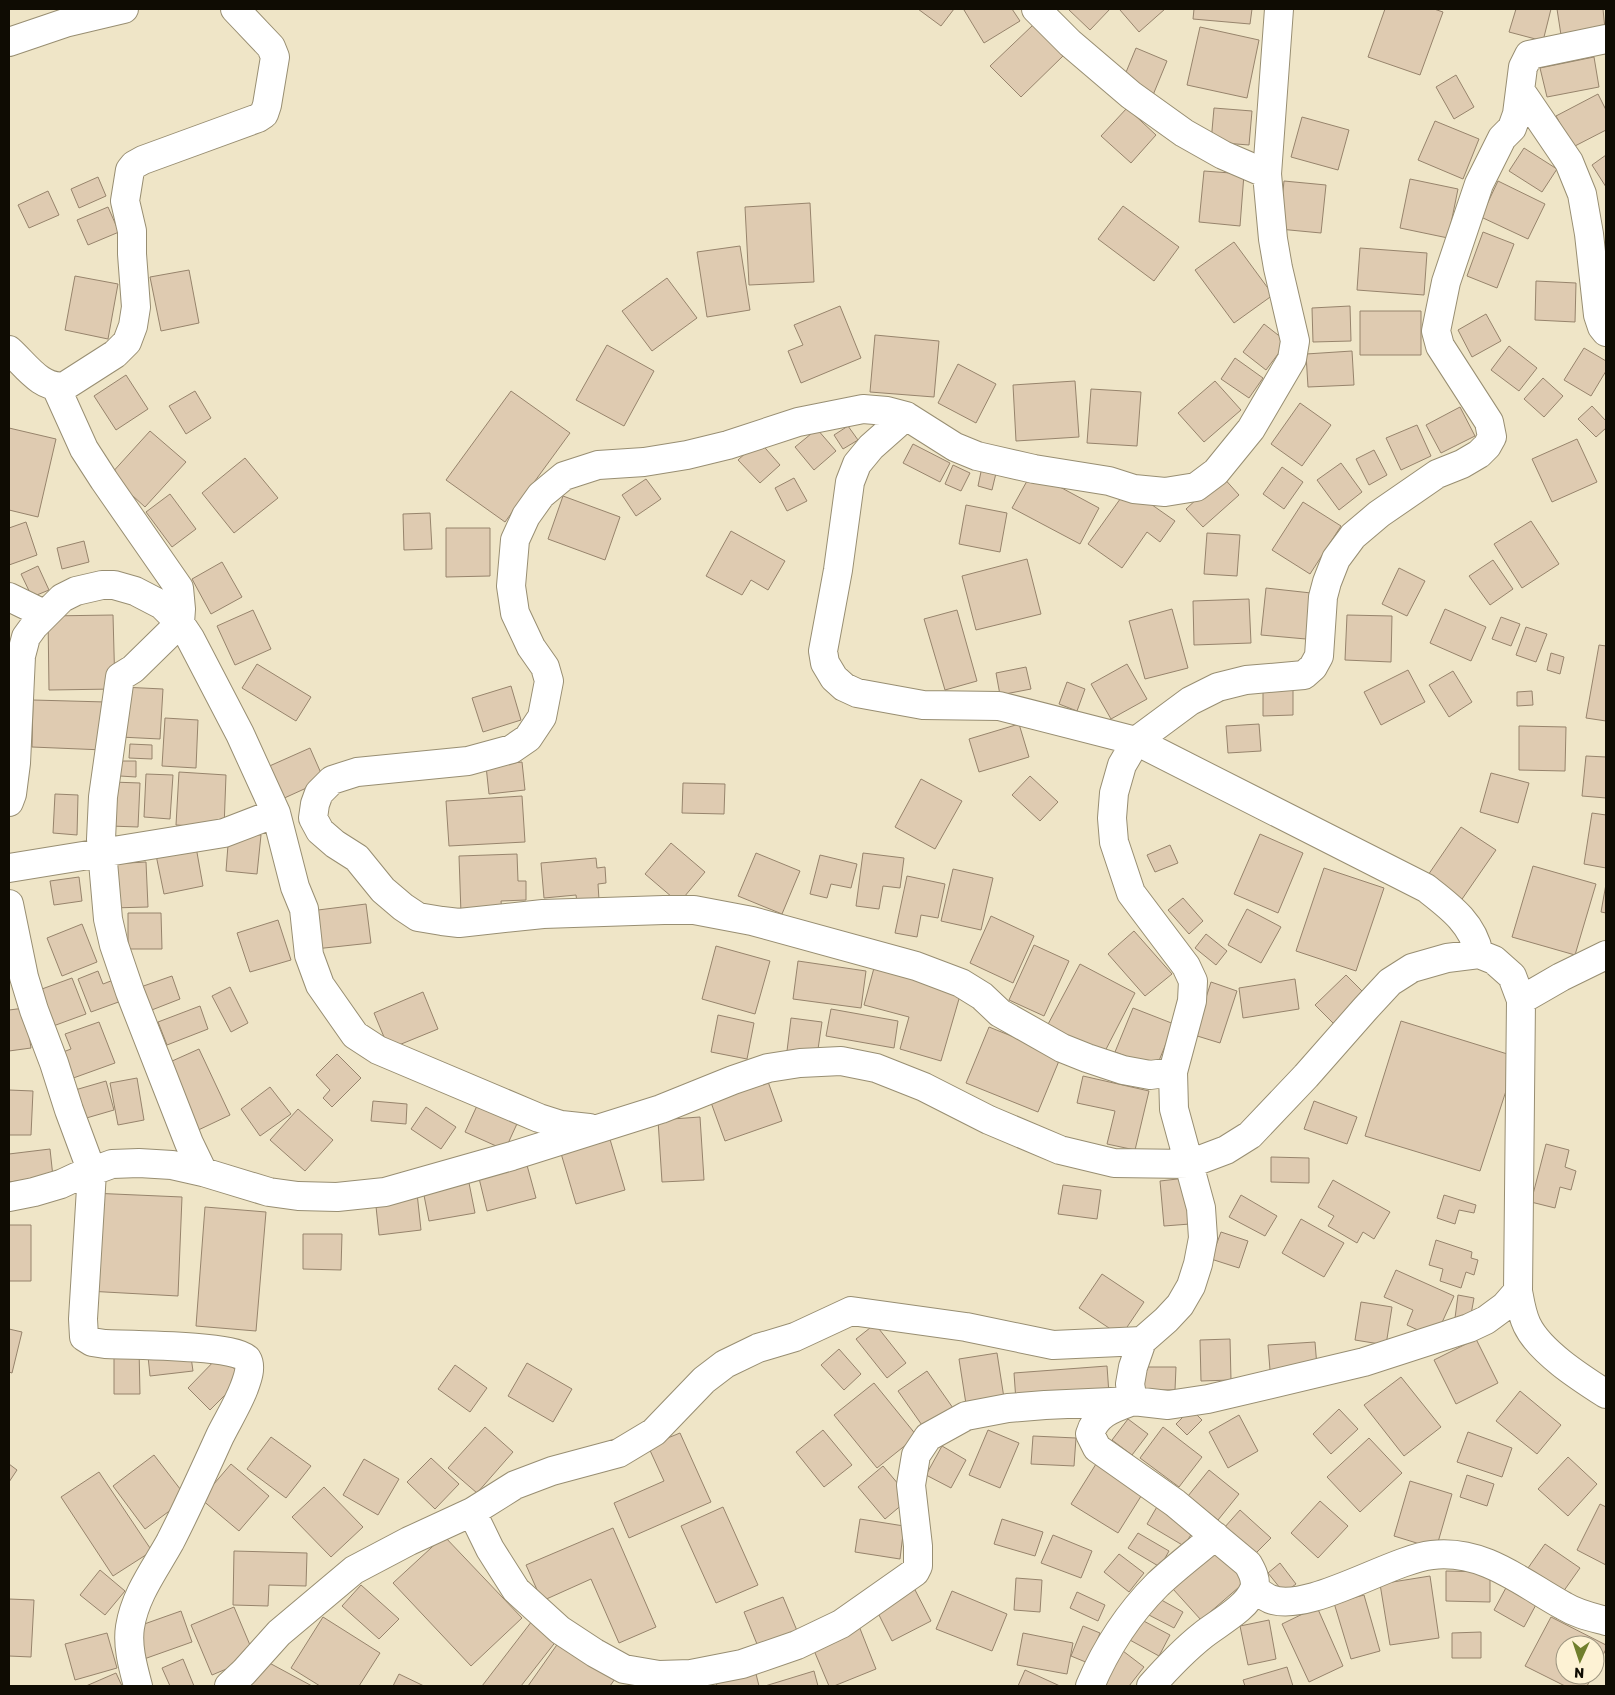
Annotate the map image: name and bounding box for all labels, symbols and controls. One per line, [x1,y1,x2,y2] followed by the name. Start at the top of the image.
[1555,1635,1605,1685] north arrow
[1574,1664,1585,1681] text: N

